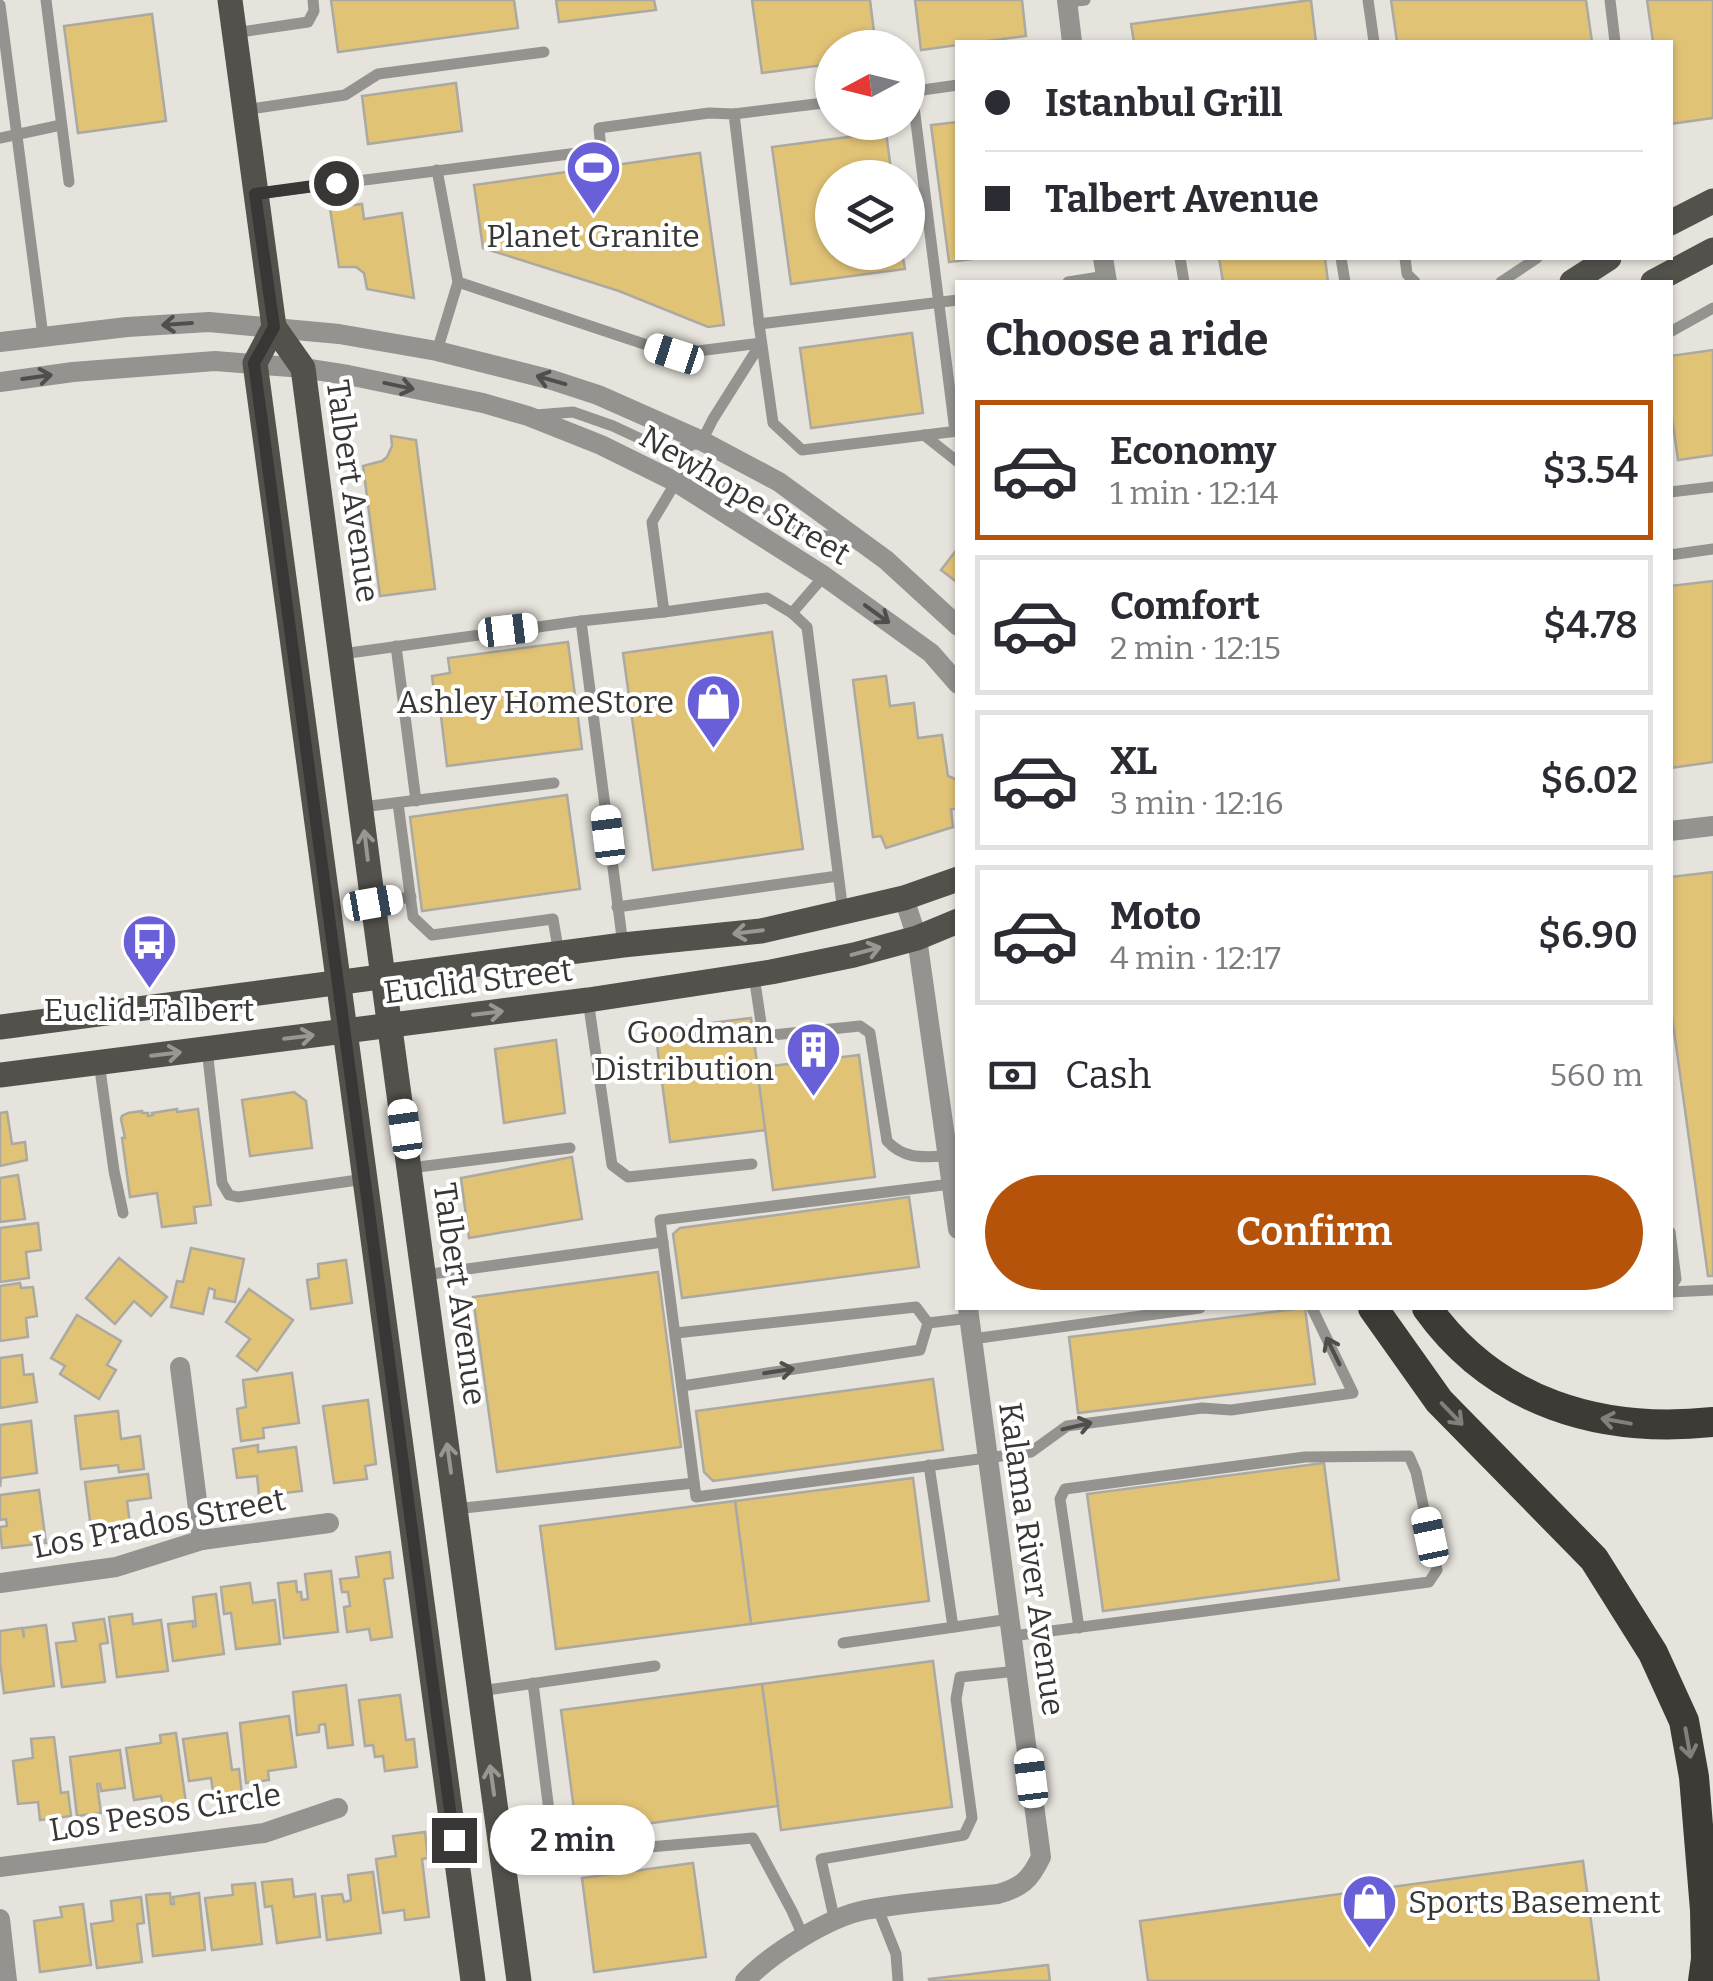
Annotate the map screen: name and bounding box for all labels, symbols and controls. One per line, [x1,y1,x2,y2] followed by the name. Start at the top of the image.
[815,30,925,140] north arrow
[815,30,925,270] map controls
[1045,80,1283,126] text: Istanbul Grill
[563,137,623,216] sports icon: Planet Granite
[815,160,925,270] button: layers
[314,161,359,206] route start
[1045,176,1319,222] text: Talbert Avenue
[486,217,700,255] place label: Planet Granite
[985,313,1268,367] text: Choose a ride
[161,315,194,334] one-way arrow
[641,330,707,378] car
[20,367,52,386] one-way arrow
[536,370,568,389] one-way arrow
[319,377,387,605] street label: Talbert Avenue
[382,377,414,396] one-way arrow
[633,417,857,573] street label: Newhope Street
[990,425,1080,515] icon: car
[1110,428,1276,474] text: Economy
[1543,447,1638,493] text: $3.54
[1110,474,1278,512] text: 1 min · 12:14
[990,580,1080,670] icon: car
[1110,583,1260,629] text: Comfort
[1543,602,1638,648] text: $4.78
[863,603,890,624] one-way arrow
[476,611,540,649] car
[1110,629,1281,667] text: 2 min · 12:15
[683,672,743,751] shop icon: Ashley HomeStore
[397,683,674,721] place label: Ashley HomeStore
[990,735,1080,825] icon: car
[1110,738,1157,784] text: XL
[1540,757,1638,803] text: $6.02
[1110,784,1283,822] text: 3 min · 12:16
[589,803,627,867] car
[356,829,375,861] one-way arrow
[341,883,405,923] car
[990,890,1080,980] icon: car
[1110,893,1201,939] text: Moto
[119,911,179,990] bus stop icon: Euclid-Talbert
[1538,912,1638,958] text: $6.90
[733,923,765,942] one-way arrow
[1110,939,1281,977] text: 4 min · 12:17
[850,941,881,960] one-way arrow
[382,951,575,1011] street label: Euclid Street
[44,991,255,1029] place label: Euclid-Talbert
[471,1003,503,1021] one-way arrow
[594,1013,774,1088] place label: Goodman Distribution
[783,1020,843,1099] building icon: Goodman Distribution
[282,1027,315,1046] one-way arrow
[149,1044,182,1062] one-way arrow
[985,1048,1040,1103] icon: cash
[1065,1052,1151,1098] text: Cash
[1550,1056,1643,1094] text: 560 m
[386,1097,424,1161] car
[985,1175,1643,1290] button: Confirm
[426,1180,494,1408] street label: Talbert Avenue
[1323,1337,1342,1367] one-way arrow
[762,1362,794,1380] one-way arrow
[991,1400,1073,1718] street label: Kalama River Avenue
[1440,1401,1463,1426] one-way arrow
[1600,1411,1633,1430] one-way arrow
[1061,1416,1093,1434] one-way arrow
[439,1443,457,1475] one-way arrow
[30,1480,289,1566] street label: Los Prados Street
[1409,1505,1451,1569] car
[1679,1726,1698,1759] one-way arrow
[1012,1746,1050,1810] car
[482,1765,500,1797] one-way arrow
[46,1775,284,1849] street label: Los Pesos Circle
[489,1805,654,1875] callout: 2 min
[432,1818,477,1863] route end
[530,1821,615,1859] text: 2 min
[1339,1872,1399,1951] shop icon: Sports Basement
[1408,1883,1661,1921] place label: Sports Basement

